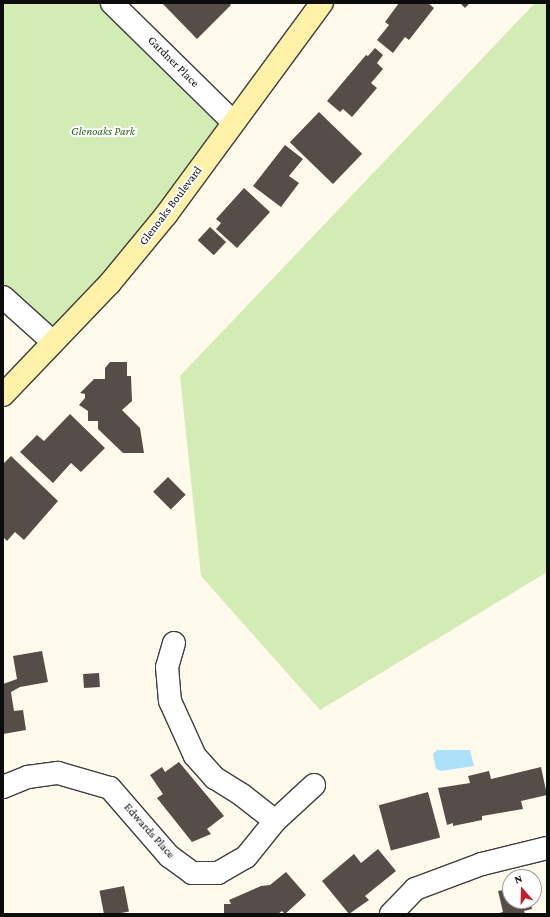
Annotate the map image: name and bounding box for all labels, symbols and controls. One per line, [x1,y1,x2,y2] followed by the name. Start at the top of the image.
[144,33,202,91] street label: Gardner Place
[71,125,135,139] park label: Glenoaks Park
[137,164,205,248] street label: Glenoaks Boulevard
[120,800,178,862] street label: Edwards Place
[502,869,542,909] north arrow
[513,872,524,886] text: N

